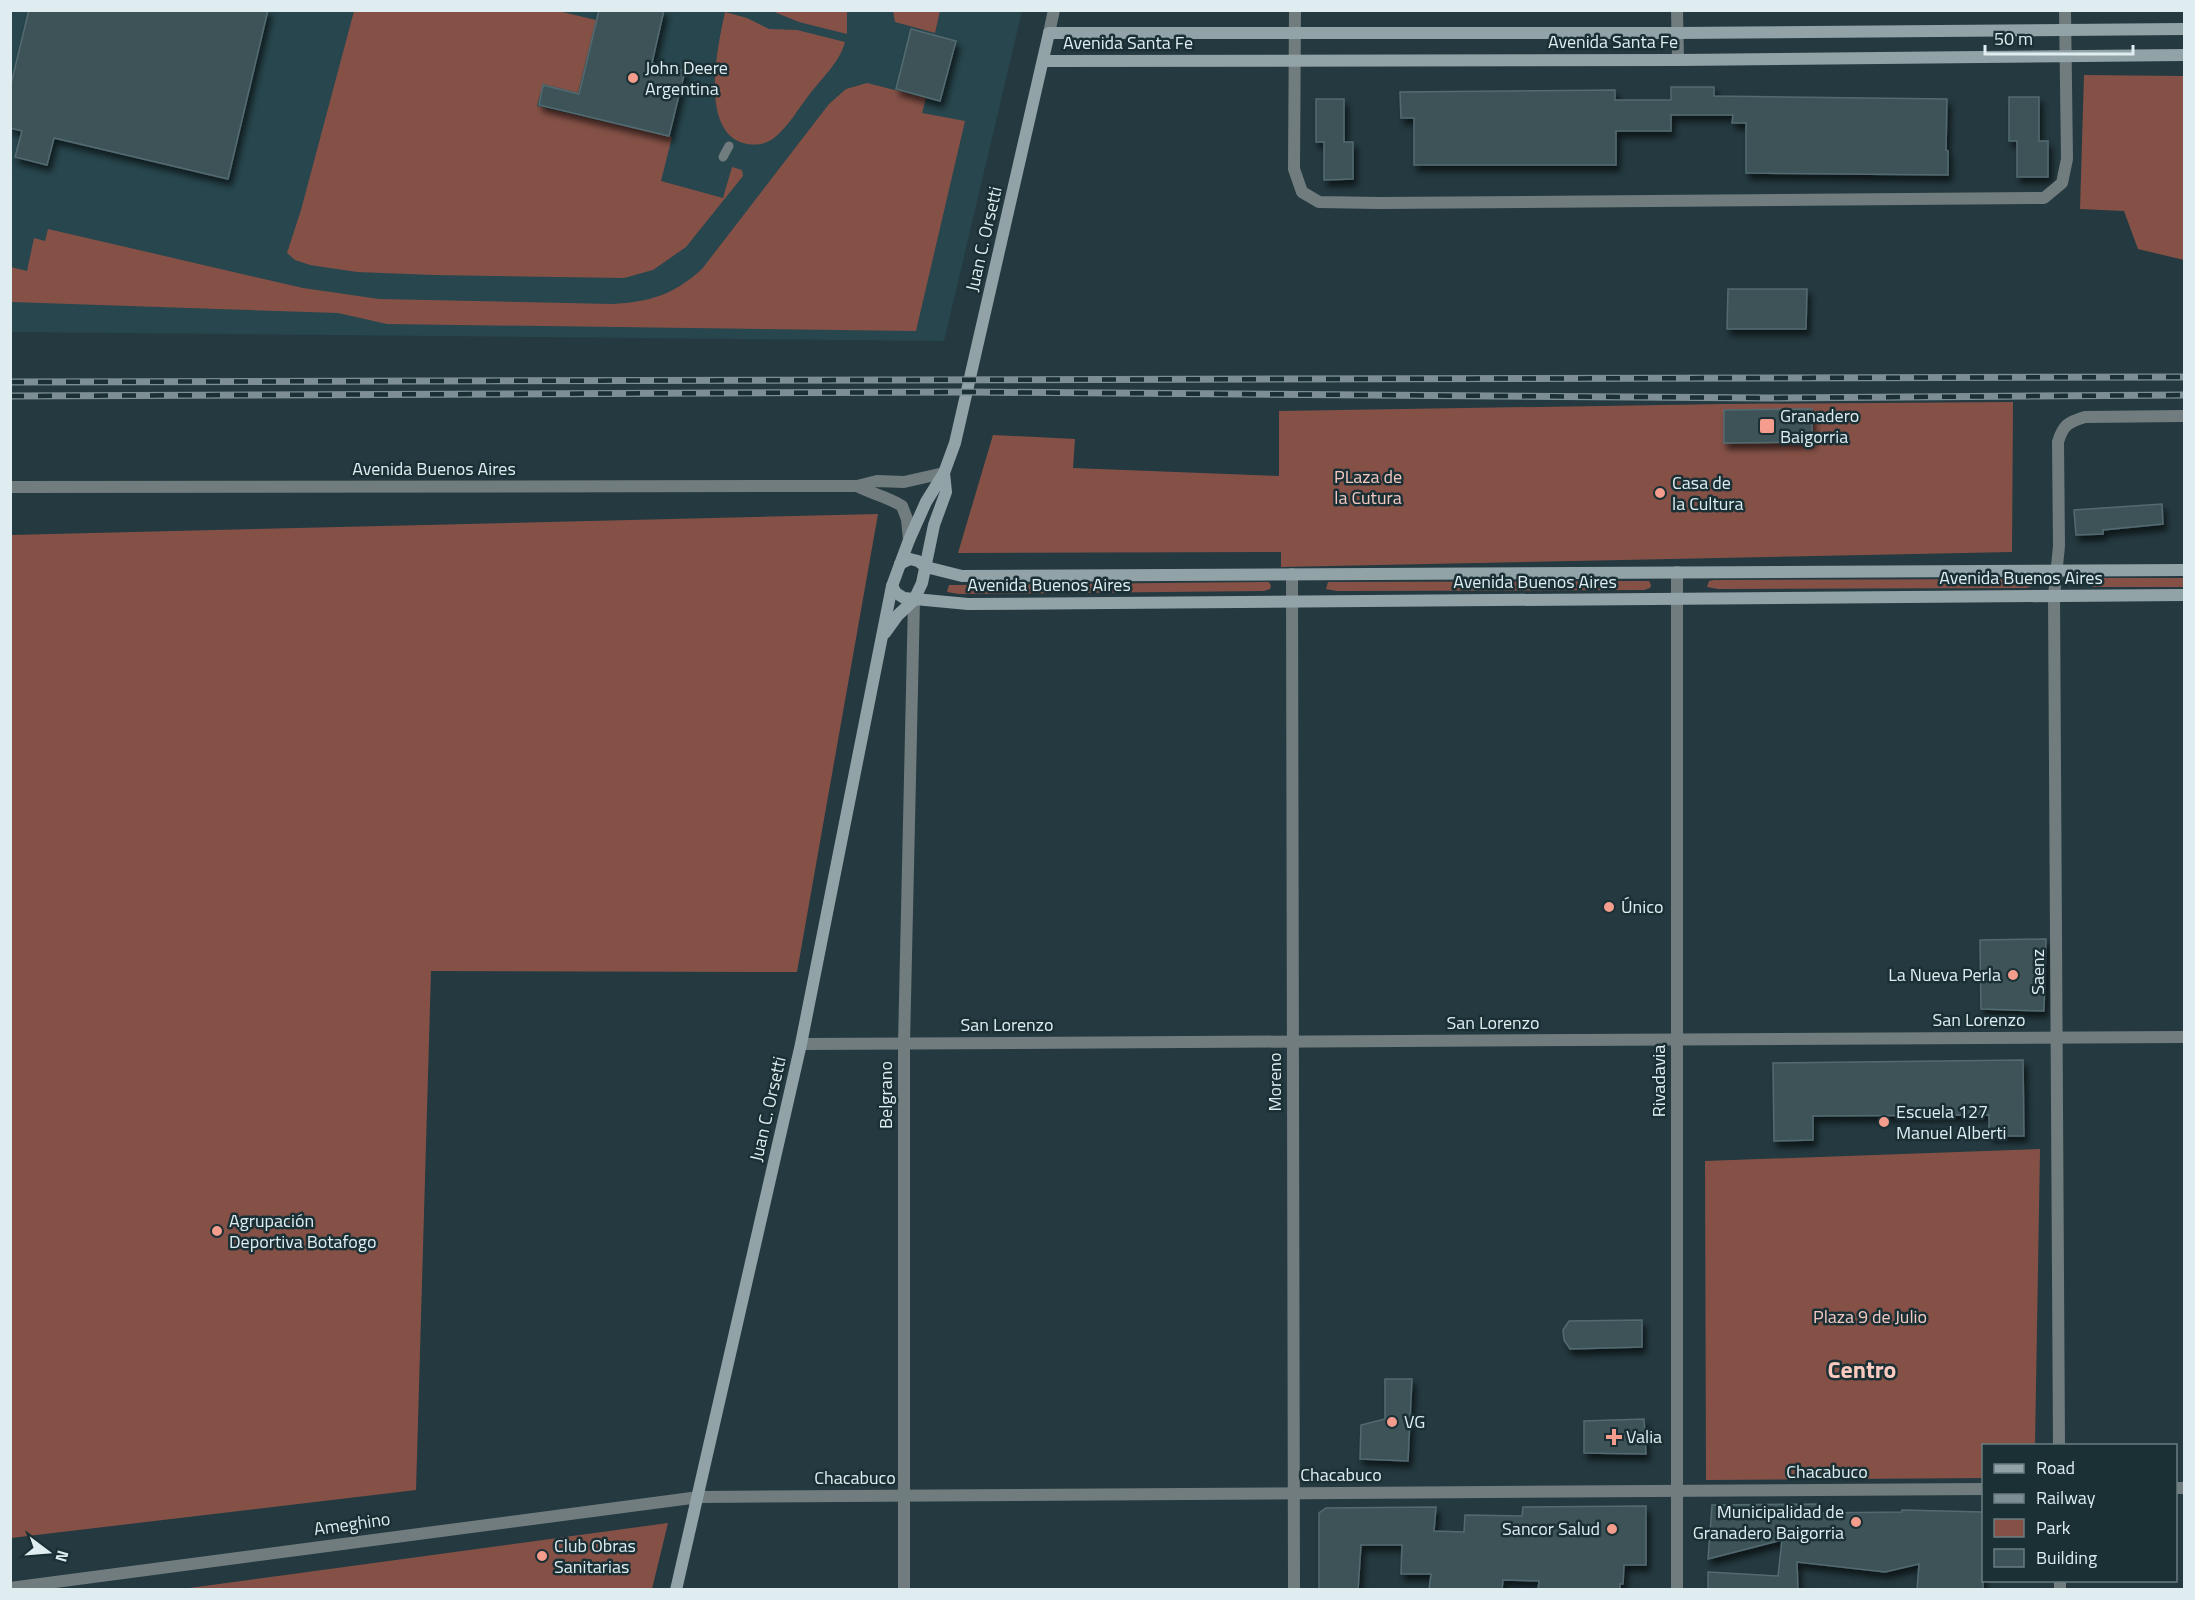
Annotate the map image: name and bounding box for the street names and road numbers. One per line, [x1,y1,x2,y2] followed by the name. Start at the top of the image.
[1548,28,1678,55] street label: Avenida Santa Fe
[1063,29,1193,56] street label: Avenida Santa Fe
[958,184,1009,294] street label: Juan C. Orsetti
[352,455,516,482] street label: Avenida Buenos Aires
[1939,564,2103,591] street label: Avenida Buenos Aires
[1453,568,1617,595] street label: Avenida Buenos Aires
[967,571,1131,598] street label: Avenida Buenos Aires
[2024,949,2051,995] street label: Saenz
[1933,1006,2025,1033] street label: San Lorenzo
[1447,1009,1539,1036] street label: San Lorenzo
[961,1011,1053,1038] street label: San Lorenzo
[1645,1045,1672,1117] street label: Rivadavia
[1261,1053,1288,1111] street label: Moreno
[742,1054,793,1164] street label: Juan C. Orsetti
[872,1061,899,1129] street label: Belgrano
[1786,1458,1868,1485] street label: Chacabuco
[1300,1461,1382,1488] street label: Chacabuco
[814,1464,896,1491] street label: Chacabuco
[312,1505,392,1542] street label: Ameghino

